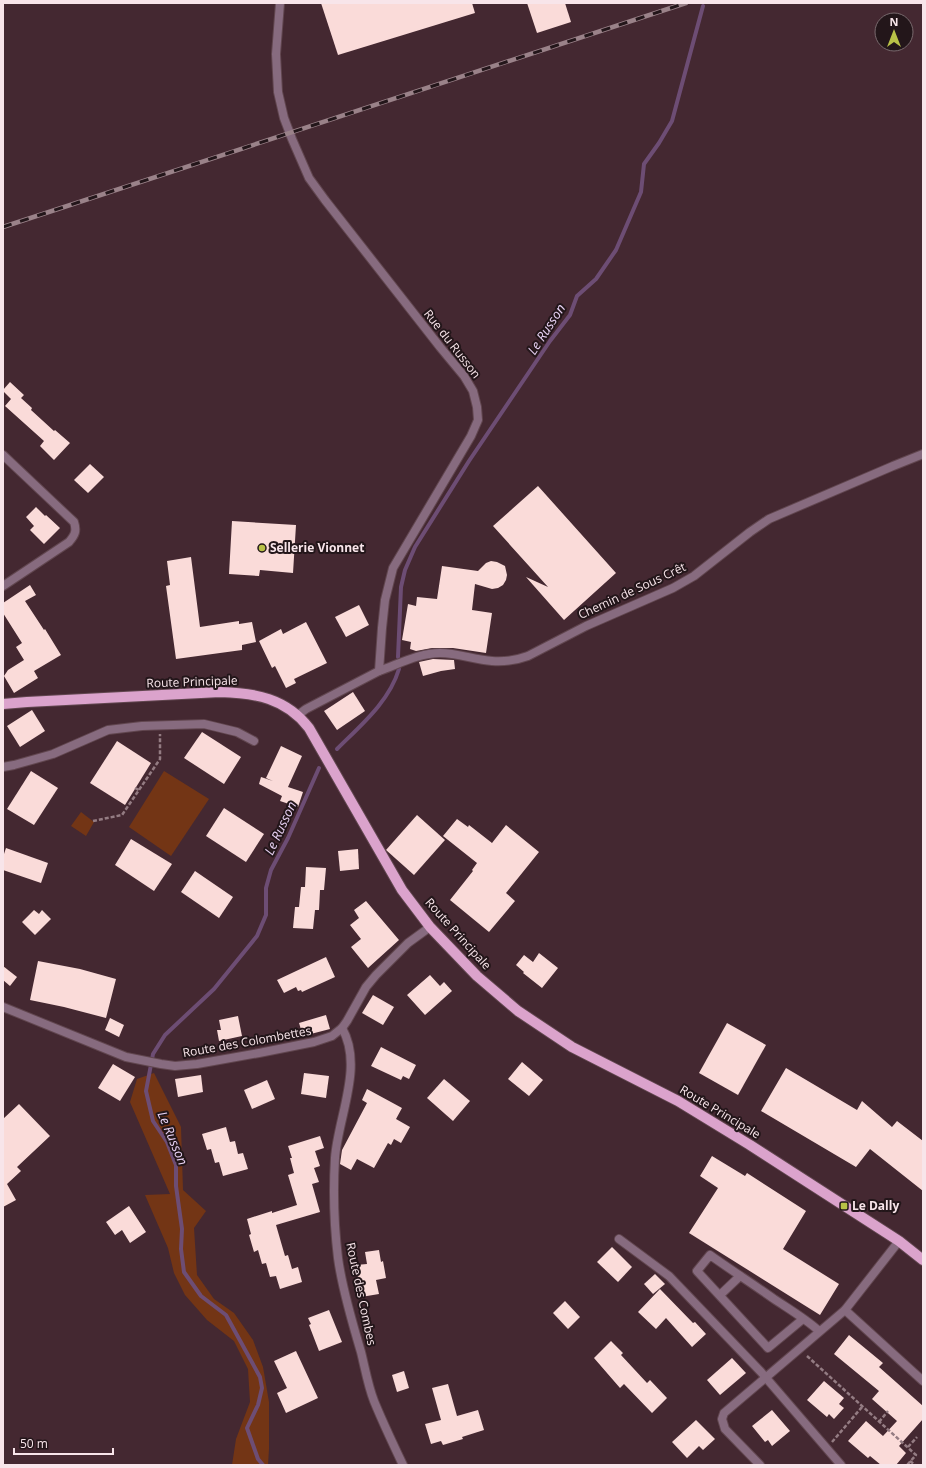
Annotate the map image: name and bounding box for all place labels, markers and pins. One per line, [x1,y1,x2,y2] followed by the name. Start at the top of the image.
[270,539,364,556] place label: Sellerie Vionnet
[257,543,267,553] marker: Sellerie Vionnet
[852,1197,899,1214] place label: Le Dally
[839,1201,849,1211] marker: Le Dally

